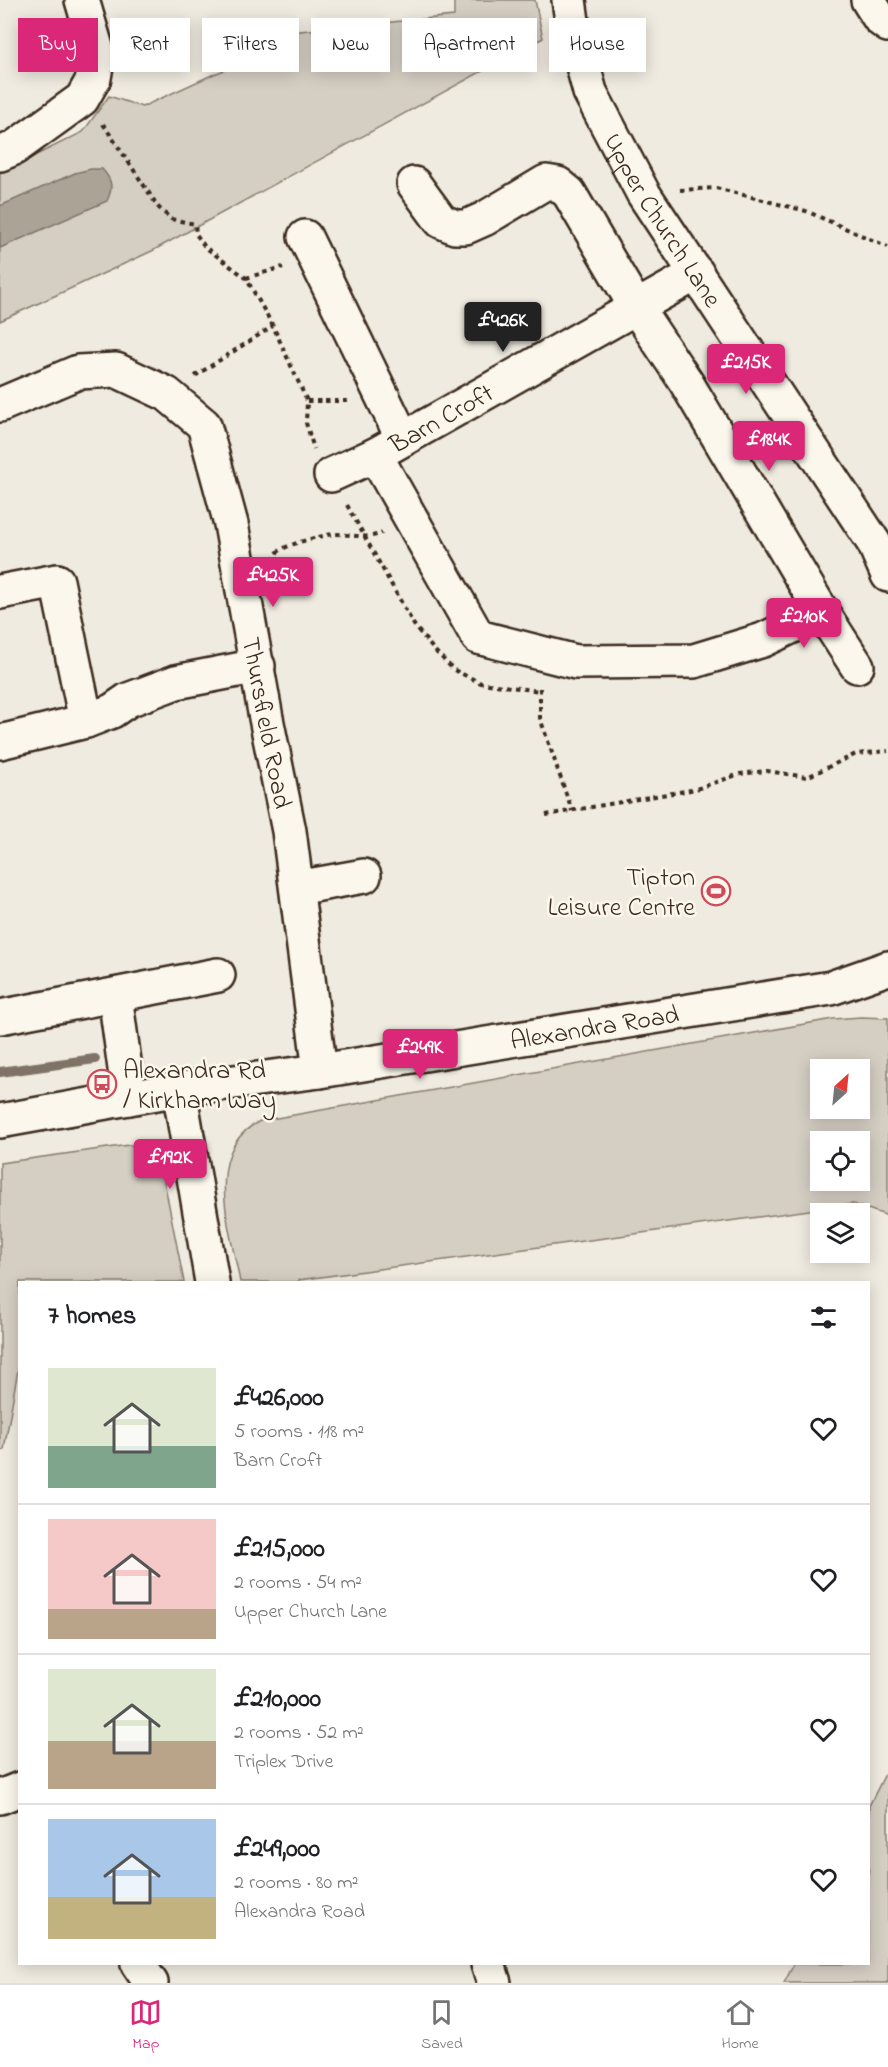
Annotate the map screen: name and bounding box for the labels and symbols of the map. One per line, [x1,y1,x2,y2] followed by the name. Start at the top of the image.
[593,127,730,316] street label: Upper Church Lane
[461,302,545,353] pin: £426K
[704,344,788,395] pin: £215K
[382,376,502,466] street label: Barn Croft
[727,421,811,472] pin: £184K
[231,557,315,608] pin: £425K
[762,598,846,649] pin: £210K
[230,634,300,813] street label: Thursfield Road
[548,860,695,928] place label: Tipton Leisure Centre
[700,875,732,907] sports icon: Tipton Leisure Centre
[508,997,682,1062] street label: Alexandra Road
[378,1029,462,1080] pin: £249K
[123,1053,276,1121] place label: Alexandra Rd / Kirkham Way
[810,1059,870,1119] north arrow
[86,1068,118,1100] bus stop icon: Alexandra Rd / Kirkham Way
[128,1139,212,1190] pin: £192K

